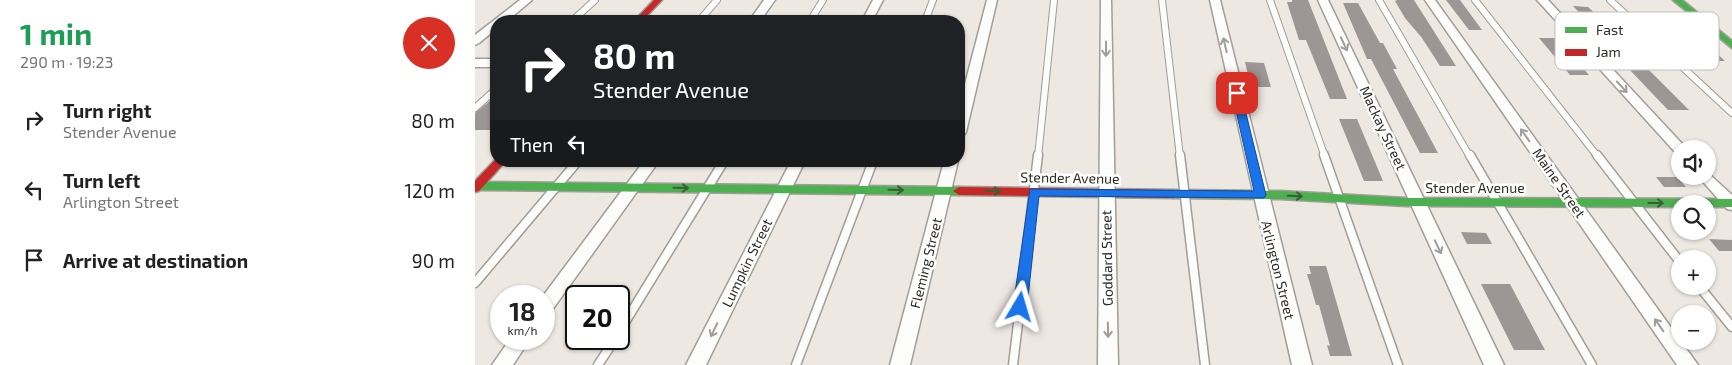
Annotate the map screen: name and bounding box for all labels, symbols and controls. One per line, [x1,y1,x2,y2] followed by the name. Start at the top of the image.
[1555,12,1719,70] legend
[20,15,92,51] text: 1 min
[403,17,455,69] button: close
[1596,21,1623,38] text: Fast
[593,34,675,76] text: 80 m
[510,35,575,100] icon: right
[1339,36,1349,51] one-way arrow
[1220,38,1229,54] one-way arrow
[1101,40,1111,56] one-way arrow
[1596,43,1621,60] text: Jam
[20,52,113,71] text: 290 m · 19:23
[1216,72,1258,114] pin
[593,76,749,102] text: Stender Avenue
[1223,79,1251,107] icon: arrive
[1616,81,1628,93] one-way arrow
[1357,83,1410,173] street label: Mackay Street
[63,99,151,122] text: Turn right
[20,106,48,134] icon: right
[411,109,455,132] text: 80 m
[63,122,177,141] text: Stender Avenue
[1520,129,1530,143] one-way arrow
[563,130,591,158] icon: left
[510,133,553,156] text: Then
[1671,140,1716,350] map controls
[1671,140,1716,185] button: sound
[1529,145,1590,221] street label: Maine Street
[1020,168,1120,187] street label: Stender Avenue
[63,169,140,192] text: Turn left
[20,176,48,204] icon: left
[404,179,455,202] text: 120 m
[1425,179,1525,196] street label: Stender Avenue
[673,183,689,193] one-way arrow
[888,185,904,195] one-way arrow
[984,186,1000,196] one-way arrow
[1287,191,1303,200] one-way arrow
[63,192,179,211] text: Arlington Street
[1671,195,1716,240] button: search
[1648,198,1664,208] one-way arrow
[1097,210,1116,306] street label: Goddard Street
[718,216,775,310] street label: Lumpkin Street
[906,216,945,310] street label: Fleming Street
[1258,219,1299,321] street label: Arlington Street
[1433,239,1443,254] one-way arrow
[20,246,48,274] icon: arrive
[63,249,248,272] text: Arrive at destination
[412,249,455,272] text: 90 m
[1671,250,1716,295] button: +
[993,280,1045,332] position arrow
[565,285,630,350] speed limit sign: 20
[509,296,536,326] text: 18
[1671,305,1716,350] button: −
[1654,318,1664,332] one-way arrow
[1103,321,1113,337] one-way arrow
[709,322,718,337] one-way arrow
[508,323,537,337] text: km/h

